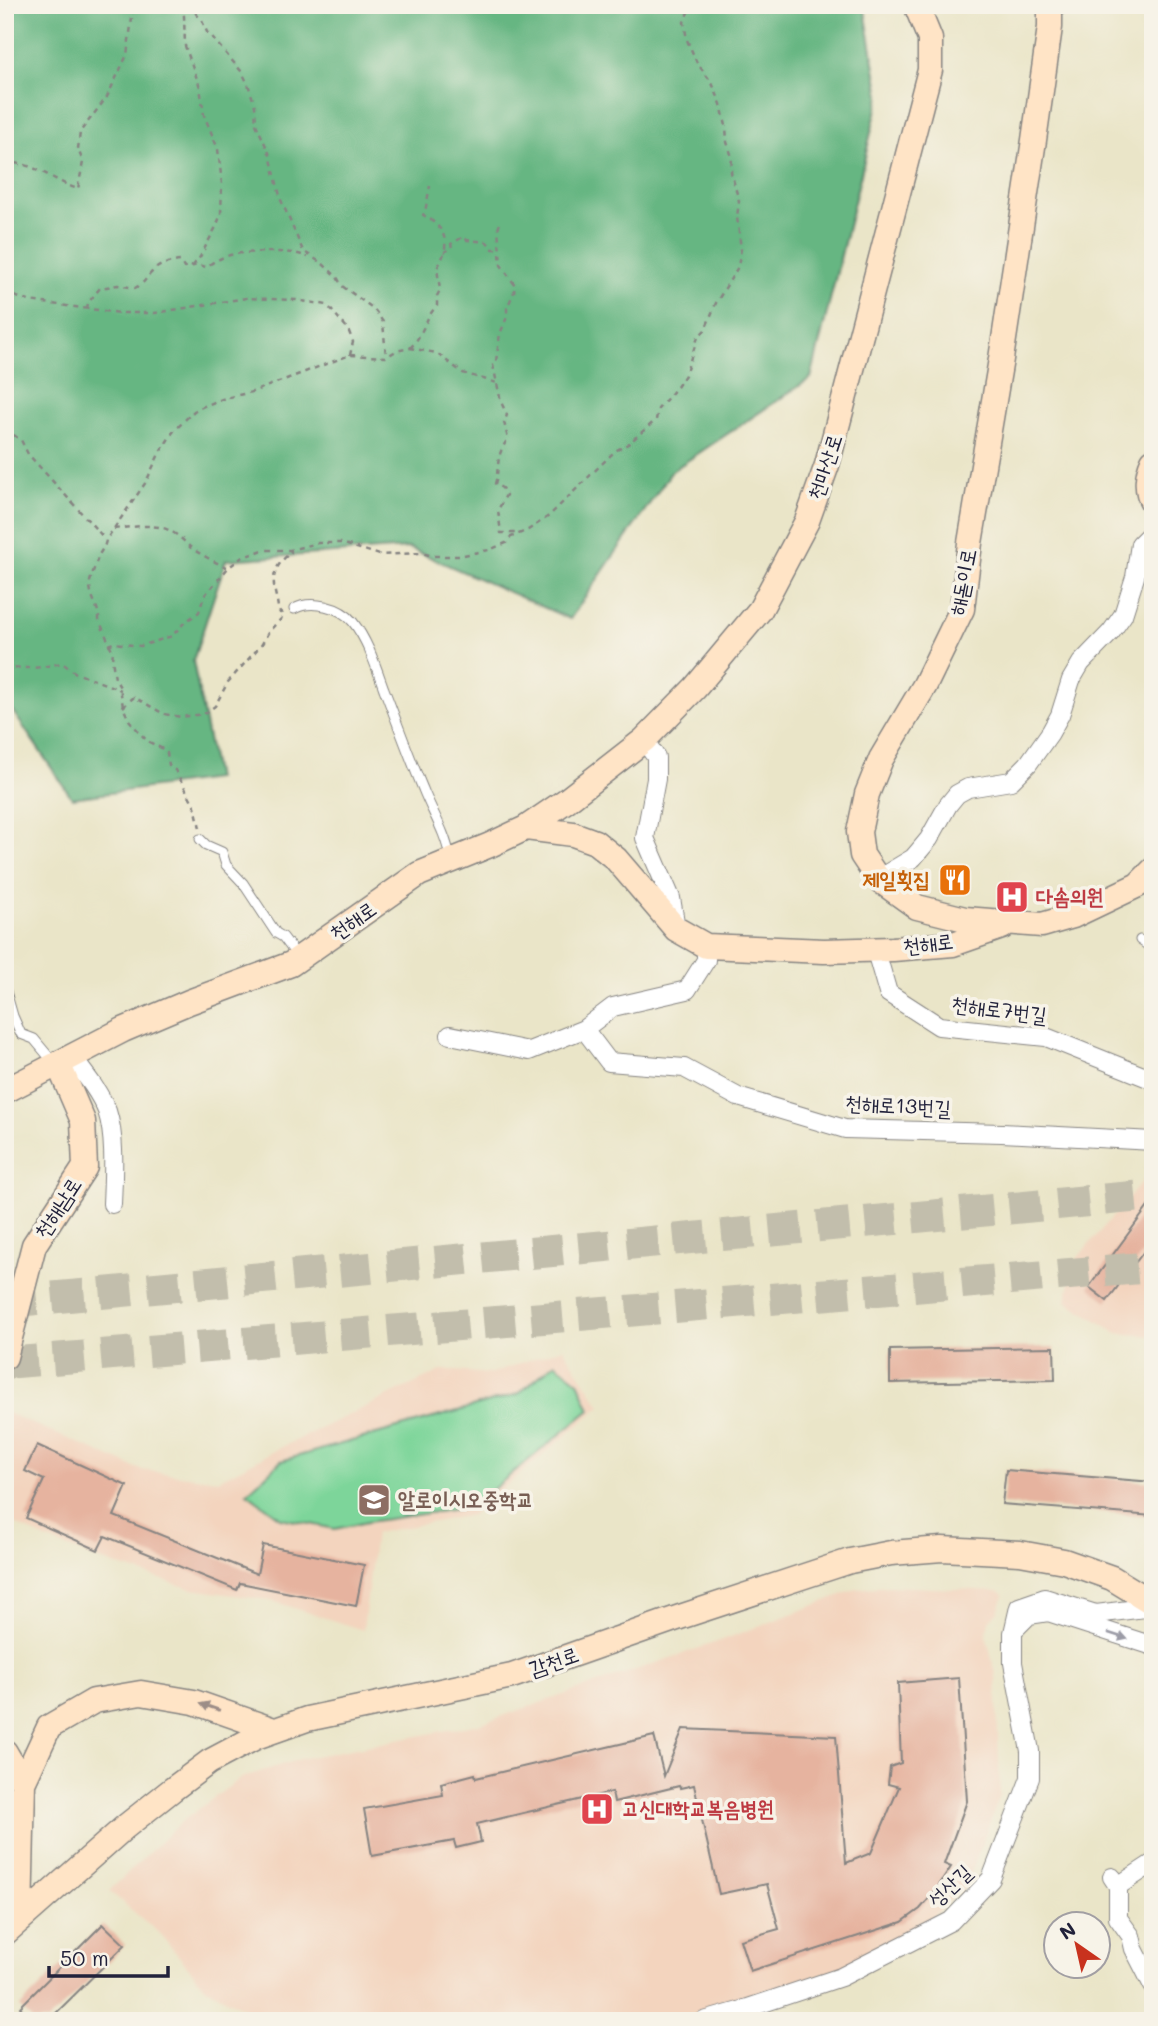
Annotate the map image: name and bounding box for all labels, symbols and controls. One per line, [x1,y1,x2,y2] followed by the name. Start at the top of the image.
[800,430,847,503] street label: 천마산로
[942,546,981,617] street label: 해돋이로
[936,861,974,899] restaurant icon: 제일횟집
[862,865,930,892] place label: 제일횟집
[993,878,1031,916] hospital icon: 다솜의원
[1036,882,1104,909] place label: 다솜의원
[324,894,381,945] street label: 천해로
[901,926,955,959] street label: 천해로
[950,989,1049,1028] street label: 천해로7번길
[844,1088,952,1121] street label: 천해로13번길
[27,1171,86,1243] street label: 천해남로
[355,1481,393,1519] school or university icon: 알로이시오중학교
[398,1485,533,1512] place label: 알로이시오중학교
[1108,1631,1129,1642] one-way arrow
[525,1640,582,1682] street label: 감천로
[199,1701,220,1712] one-way arrow
[578,1790,616,1828] hospital icon: 고신대학교복음병원
[622,1794,774,1821] place label: 고신대학교복음병원
[921,1858,977,1912] street label: 성산길
[1042,1910,1112,1980] north arrow
[1054,1916,1080,1945] text: N
[49,1935,168,1979] scale bar
[60,1944,109,1971] text: 50 m

